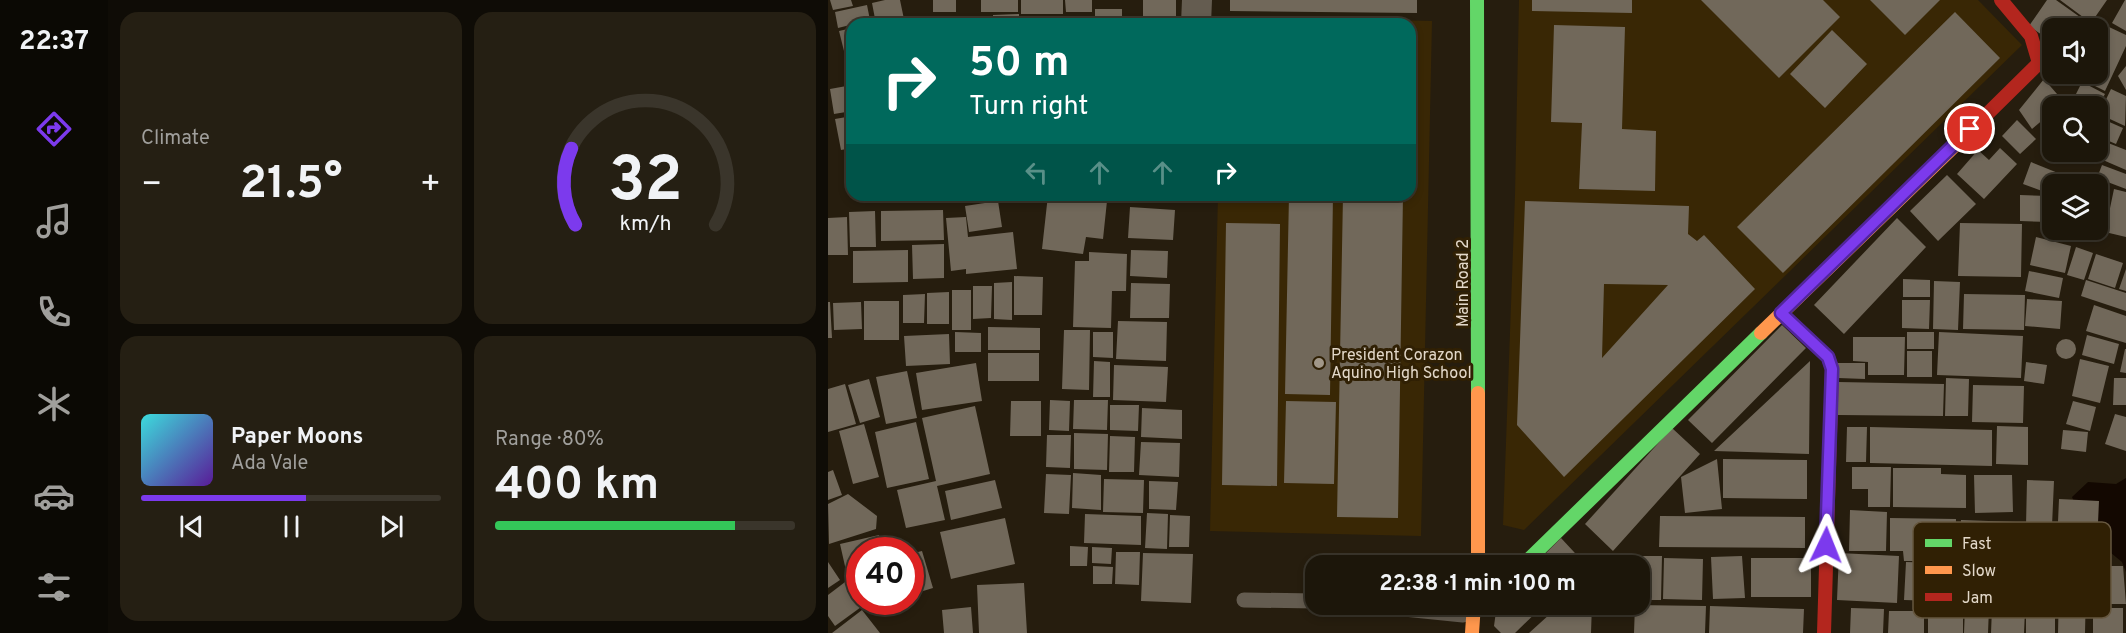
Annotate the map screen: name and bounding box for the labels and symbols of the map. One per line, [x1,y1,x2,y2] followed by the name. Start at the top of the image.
[1944,103,1995,154] pin
[1454,239,1474,327] street label: Main Road 2
[1331,346,1472,384] place label: President Corazon Aquino High School
[1312,356,1326,370] marker: President Corazon Aquino High School
[1794,513,1858,577] position arrow
[1913,522,2111,618] legend
[1962,535,1992,555] text: Fast
[846,537,924,615] speed limit sign: 40
[1962,562,1996,582] text: Slow
[1962,589,1993,609] text: Jam

